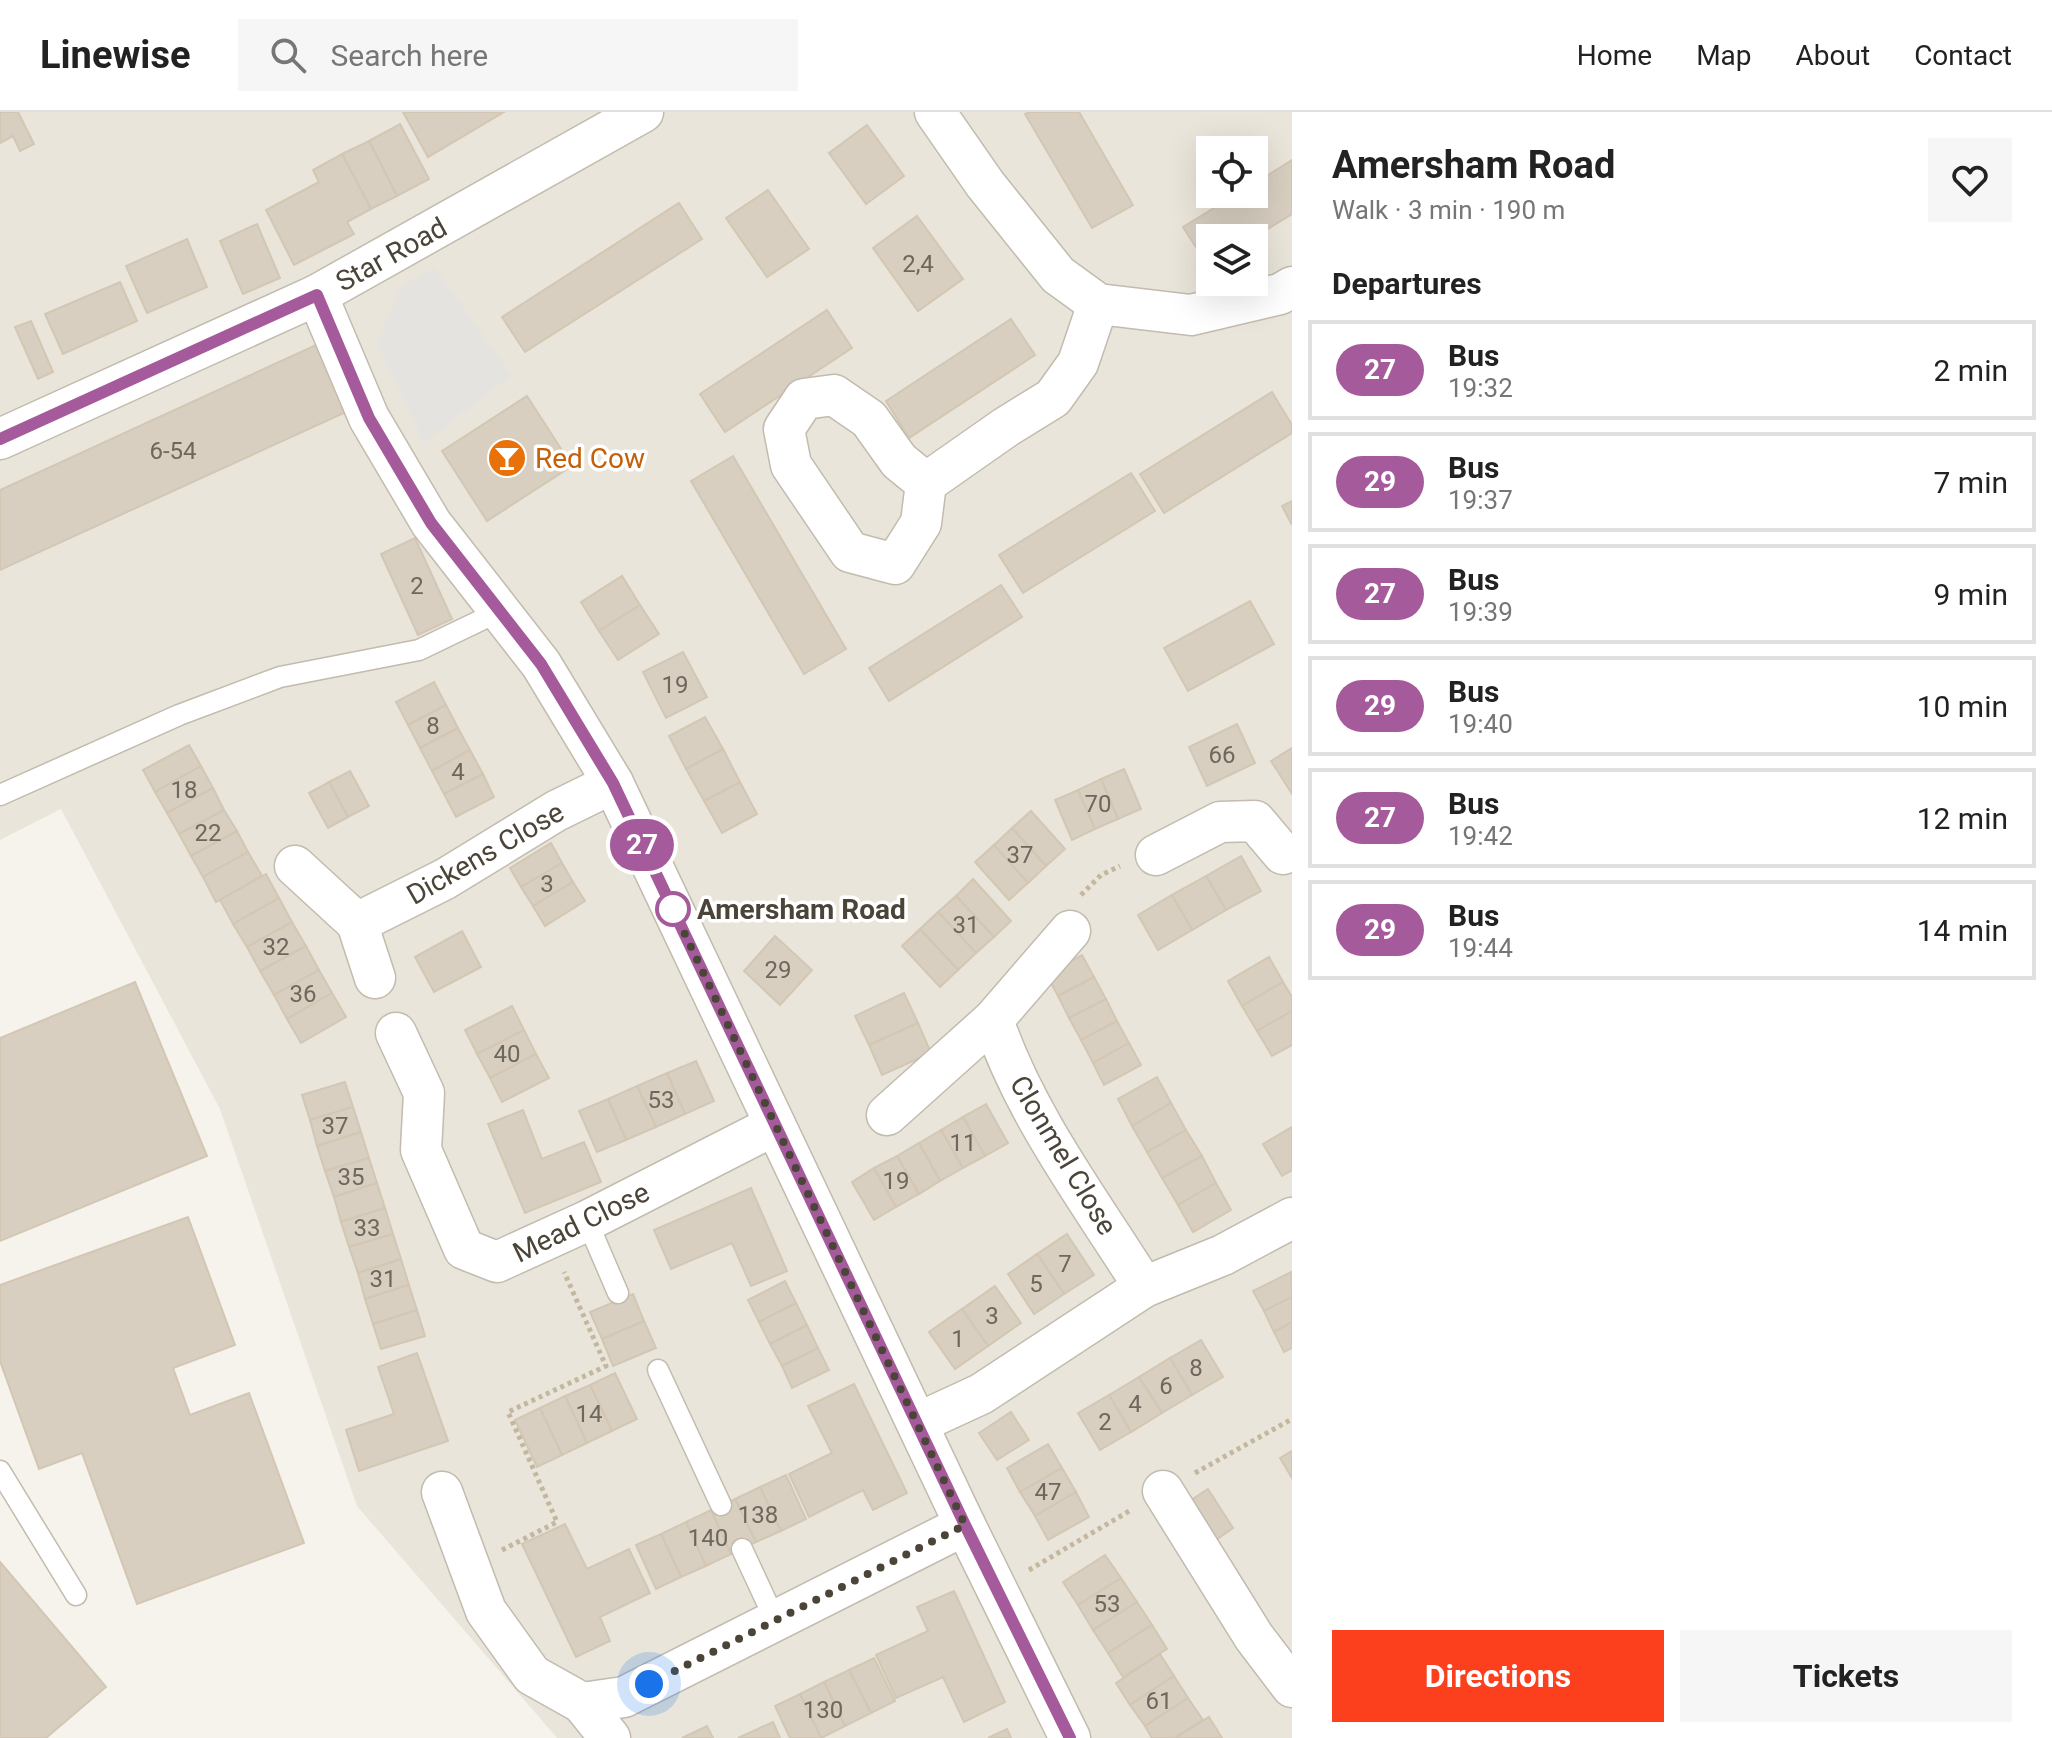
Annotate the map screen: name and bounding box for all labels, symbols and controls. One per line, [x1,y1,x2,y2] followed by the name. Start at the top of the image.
[238,19,798,91] search box
[40,33,190,77] text: Linewise
[266,33,310,77] icon: search
[330,38,488,73] text: Search here
[1577,39,1652,72] text: Home
[1696,39,1752,72] text: Map
[1796,39,1870,72] text: About
[1914,39,2012,72] text: Contact
[1196,136,1268,296] map controls
[1196,136,1268,208] button: locate
[1928,138,2012,222] button: heart
[1332,143,1615,187] text: Amersham Road
[1332,195,1565,225] text: Walk · 3 min · 190 m
[330,211,452,298] street label: Star Road
[1196,224,1268,296] button: layers
[902,250,934,278] house number: 2,4
[1332,266,1482,301] text: Departures
[1448,338,1499,373] text: Bus
[1364,353,1396,386] text: 27
[1934,353,2008,388] text: 2 min
[1448,373,1513,403] text: 19:32
[149,437,197,465] house number: 6-54
[486,437,528,479] bar icon: Red Cow
[535,442,645,475] place label: Red Cow
[1448,450,1499,485] text: Bus
[1364,465,1396,498] text: 29
[1934,465,2008,500] text: 7 min
[1448,485,1513,515] text: 19:37
[1448,562,1499,597] text: Bus
[410,572,424,600] house number: 2
[1364,577,1396,610] text: 27
[1934,577,2008,612] text: 9 min
[1448,597,1513,627] text: 19:39
[662,671,688,699] house number: 19
[1448,674,1499,709] text: Bus
[1364,689,1396,722] text: 29
[1917,689,2008,724] text: 10 min
[1448,709,1513,739] text: 19:40
[426,712,440,740] house number: 8
[1209,741,1235,769] house number: 66
[451,758,465,786] house number: 4
[171,776,197,804] house number: 18
[1448,786,1499,821] text: Bus
[1085,790,1111,818] house number: 70
[401,795,570,912] street label: Dickens Close
[1364,801,1396,834] text: 27
[1917,801,2008,836] text: 12 min
[195,819,221,847] house number: 22
[606,819,678,871] line badge: 27
[1448,821,1513,851] text: 19:42
[626,828,658,861] text: 27
[1007,841,1033,869] house number: 37
[540,870,554,898] house number: 3
[656,892,690,926] marker: Amersham Road
[697,893,906,926] place label: Amersham Road
[1448,898,1499,933] text: Bus
[953,911,979,939] house number: 31
[1364,913,1396,946] text: 29
[1917,913,2008,948] text: 14 min
[263,933,289,961] house number: 32
[1448,933,1513,963] text: 19:44
[765,956,791,984] house number: 29
[290,980,316,1008] house number: 36
[494,1040,520,1068] house number: 40
[1003,1070,1124,1241] street label: Clonmel Close
[648,1086,674,1114] house number: 53
[322,1112,348,1140] house number: 37
[950,1129,976,1157] house number: 11
[338,1163,364,1191] house number: 35
[883,1167,909,1195] house number: 19
[508,1175,655,1270] street label: Mead Close
[354,1214,380,1242] house number: 33
[1058,1250,1072,1278] house number: 7
[370,1265,396,1293] house number: 31
[1029,1270,1043,1298] house number: 5
[985,1302,999,1330] house number: 3
[951,1325,965,1353] house number: 1
[1189,1354,1203,1382] house number: 8
[1159,1372,1173,1400] house number: 6
[1128,1390,1142,1418] house number: 4
[576,1400,602,1428] house number: 14
[1098,1408,1112,1436] house number: 2
[1035,1478,1061,1506] house number: 47
[738,1501,778,1529] house number: 138
[688,1524,728,1552] house number: 140
[1094,1590,1120,1618] house number: 53
[1332,1630,1664,1722] button: Directions
[1680,1630,2012,1722] button: Tickets
[629,1664,669,1704] your location
[1146,1687,1172,1715] house number: 61
[803,1696,843,1724] house number: 130

